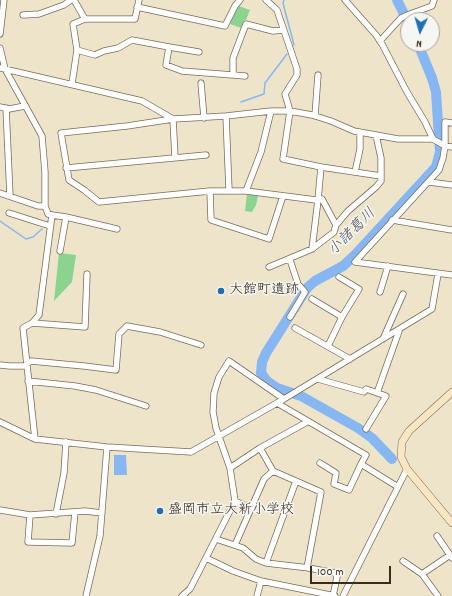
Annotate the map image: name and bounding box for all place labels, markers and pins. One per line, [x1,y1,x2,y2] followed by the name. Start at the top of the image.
[229,283,299,299] place label: 大館町遺跡
[216,286,226,296] marker: 大館町遺跡
[168,503,294,519] place label: 盛岡市立大新小学校
[155,506,165,516] marker: 盛岡市立大新小学校

